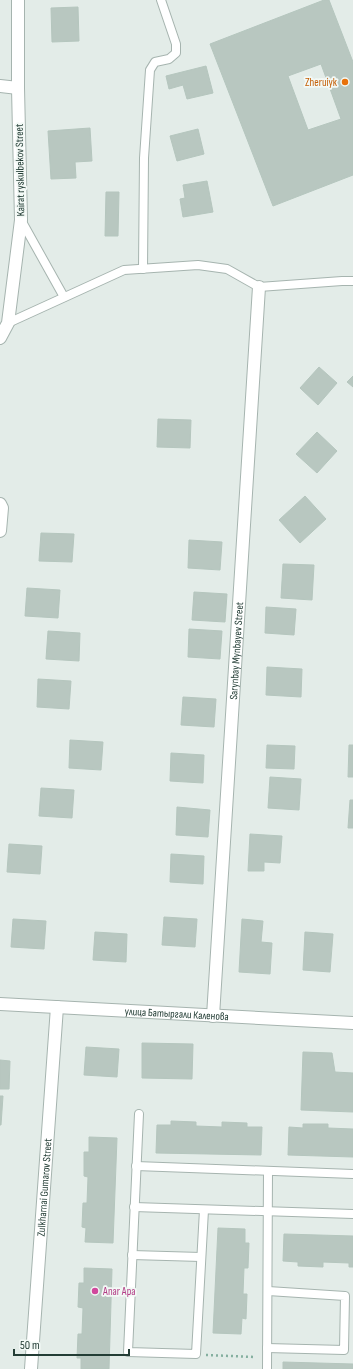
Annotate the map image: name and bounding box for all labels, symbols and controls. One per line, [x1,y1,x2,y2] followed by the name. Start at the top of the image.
[305,76,338,89] place label: Zheruiyk
[340,77,350,87] marker: Zheruiyk
[13,123,27,216] street label: Kairat ryskulbekov Street
[226,601,246,700] street label: Sarynbay Mynbayev Street
[124,1004,229,1023] street label: улица Батыргали Каленова
[34,1137,54,1237] street label: Zulkharnai Gumarov Street
[102,1285,135,1298] place label: Anar Apa
[90,1286,100,1296] marker: Anar Apa
[14,1331,129,1357] scale bar
[20,1338,40,1353] text: 50 m

